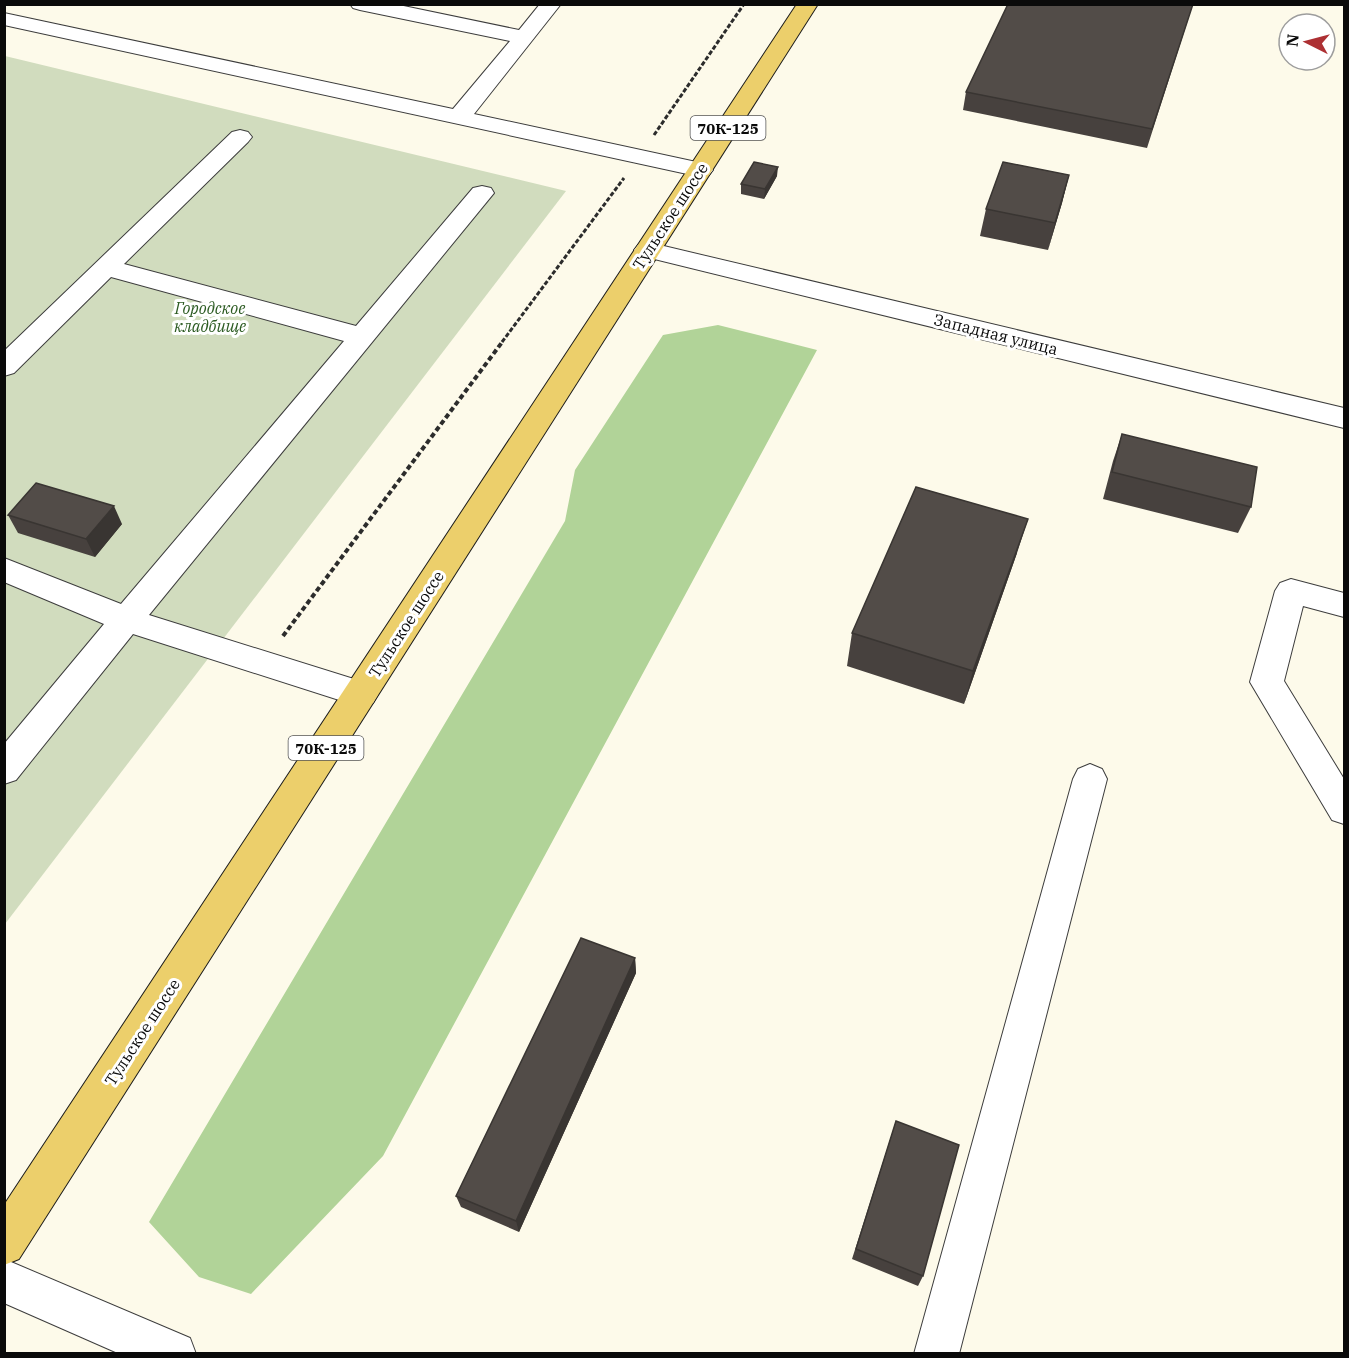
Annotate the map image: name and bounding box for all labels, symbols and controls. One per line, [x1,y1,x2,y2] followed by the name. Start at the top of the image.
[1277,12,1337,72] north arrow
[1281,33,1303,48] text: N
[690,116,766,140] road number: 70К-125
[628,159,712,273] street label: Тульское шоссе
[174,298,246,336] park label: Городское кладбище
[932,309,1060,359] street label: Западная улица
[364,567,448,681] street label: Тульское шоссе
[288,736,364,760] road number: 70К-125
[100,975,184,1089] street label: Тульское шоссе

